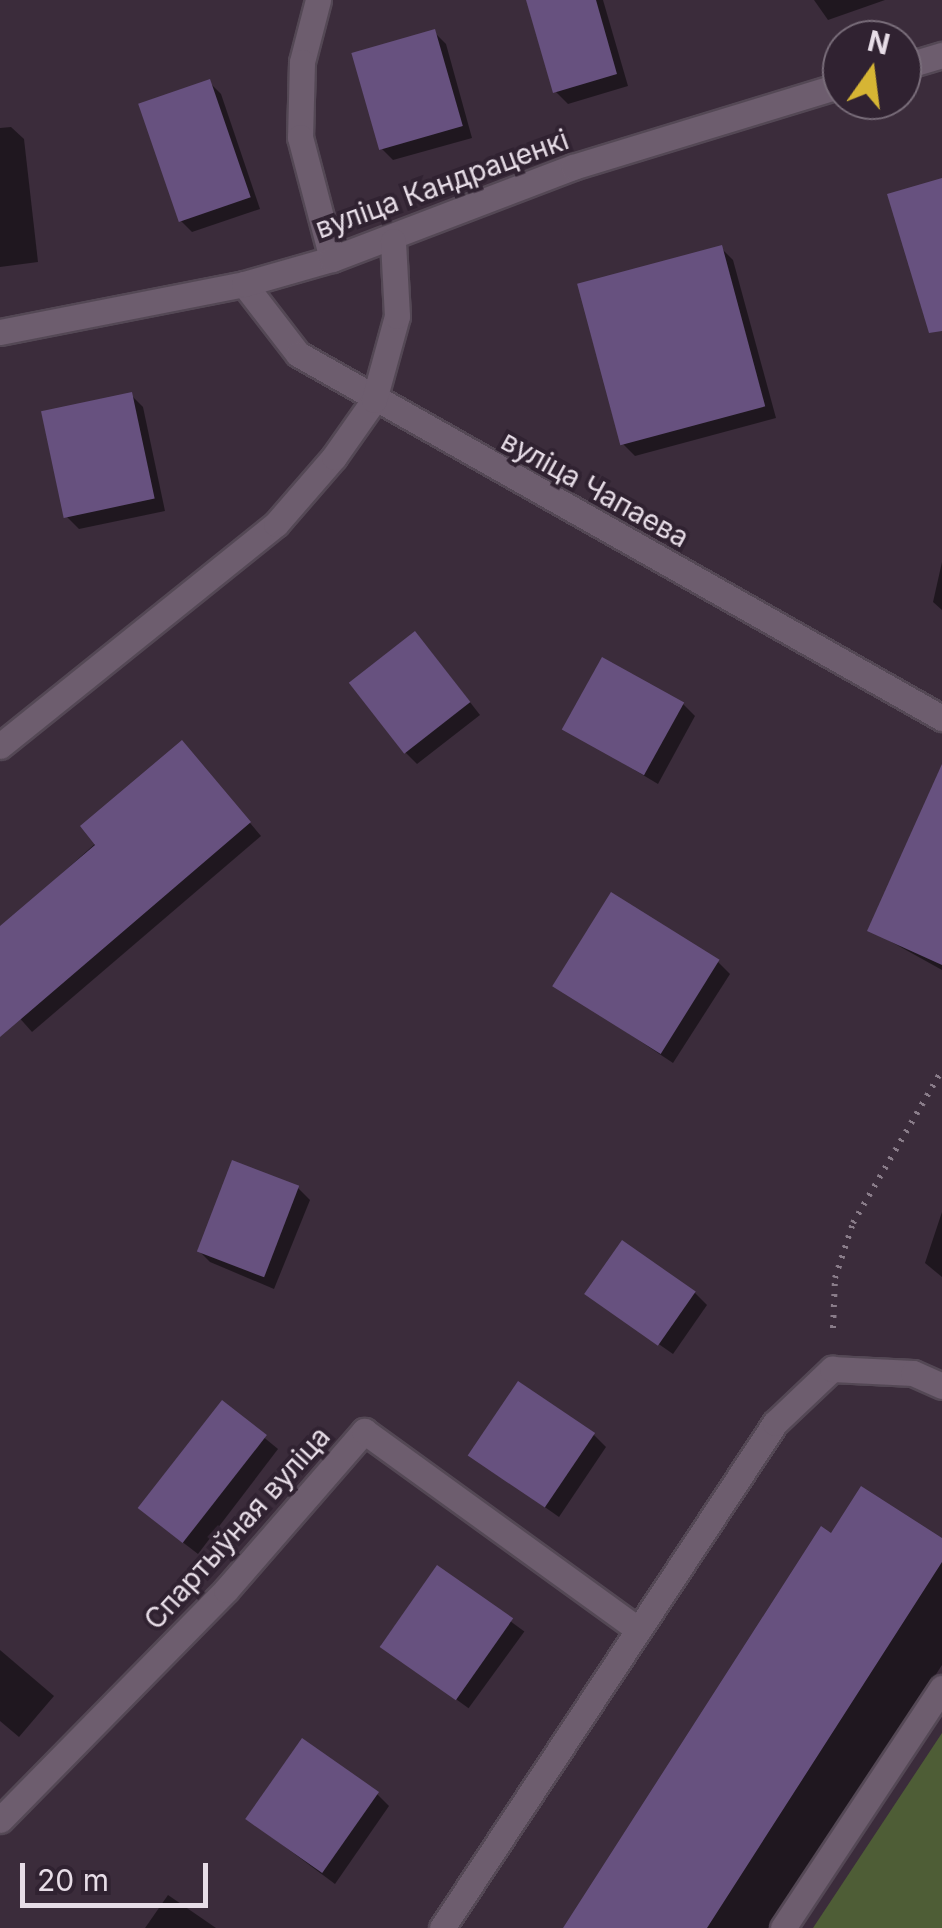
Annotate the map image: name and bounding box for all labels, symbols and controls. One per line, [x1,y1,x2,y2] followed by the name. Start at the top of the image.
[822,20,922,120] north arrow
[864,24,893,62] text: N
[311,123,573,245] street label: вуліца Кандраценкі
[496,424,694,554] street label: вуліца Чапаева
[137,1420,337,1636] street label: Спартыўная вуліца
[25,1843,212,1905] scale bar
[37,1862,109,1898] text: 20 m

